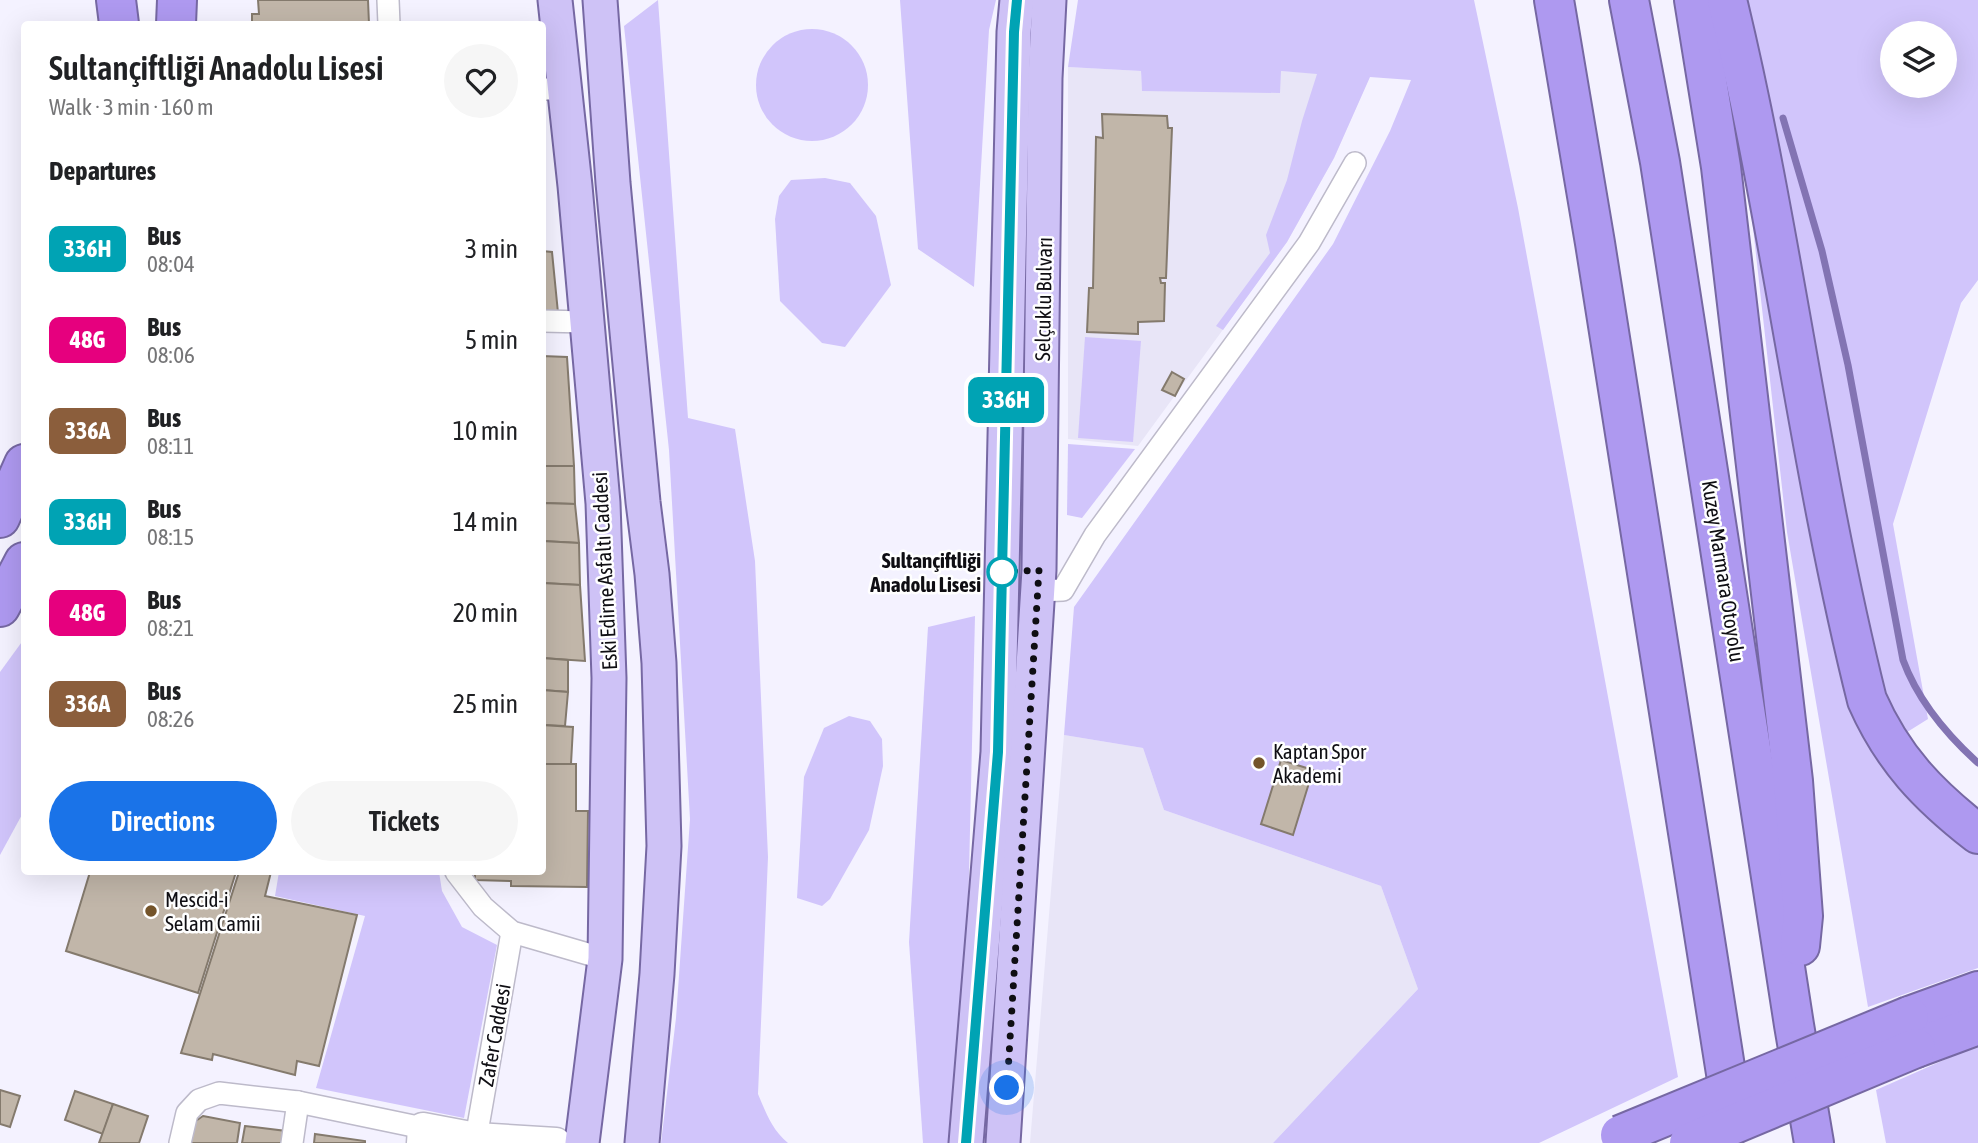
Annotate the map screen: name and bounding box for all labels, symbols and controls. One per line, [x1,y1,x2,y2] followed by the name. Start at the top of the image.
[1880,21,1957,98] map controls
[1880,21,1957,98] button: layers
[444,44,518,118] button: heart
[49,49,384,87] text: Sultançiftliği Anadolu Lisesi
[49,94,213,120] text: Walk · 3 min · 160 m
[49,156,156,186] text: Departures
[147,221,181,251] text: Bus
[465,234,518,264] text: 3 min
[64,235,111,262] text: 336H
[1030,237,1056,361] street label: Selçuklu Bulvarı
[147,251,195,277] text: 08:04
[147,312,181,342] text: Bus
[465,325,518,355] text: 5 min
[70,326,105,353] text: 48G
[147,342,195,368] text: 08:06
[957,377,1055,423] line badge: 336H
[982,386,1030,413] text: 336H
[147,403,181,433] text: Bus
[453,416,518,446] text: 10 min
[65,417,110,444] text: 336A
[147,433,194,459] text: 08:11
[587,471,621,671] street label: Eski Edirne Asfaltı Caddesi
[1698,478,1750,664] street label: Kuzey Marmara Otoyolu
[147,494,181,524] text: Bus
[453,507,518,537] text: 14 min
[64,508,111,535] text: 336H
[147,524,194,550] text: 08:15
[869,548,981,596] place label: Sultançiftliği Anadolu Lisesi
[987,557,1017,587] marker: Sultançiftliği Anadolu Lisesi
[147,585,181,615] text: Bus
[453,598,518,628] text: 20 min
[70,599,105,626] text: 48G
[147,615,194,641] text: 08:21
[147,676,181,706] text: Bus
[453,689,518,719] text: 25 min
[65,690,110,717] text: 336A
[147,706,194,732] text: 08:26
[1273,739,1367,787] place label: Kaptan Spor Akademi
[1251,755,1267,771] marker: Kaptan Spor Akademi
[49,781,277,861] button: Directions
[291,781,518,861] button: Tickets
[165,887,261,935] place label: Mescid-i Selam Camii
[143,903,159,919] marker: Mescid-i Selam Camii
[473,981,515,1089] street label: Zafer Caddesi
[989,1070,1024,1105] your location

